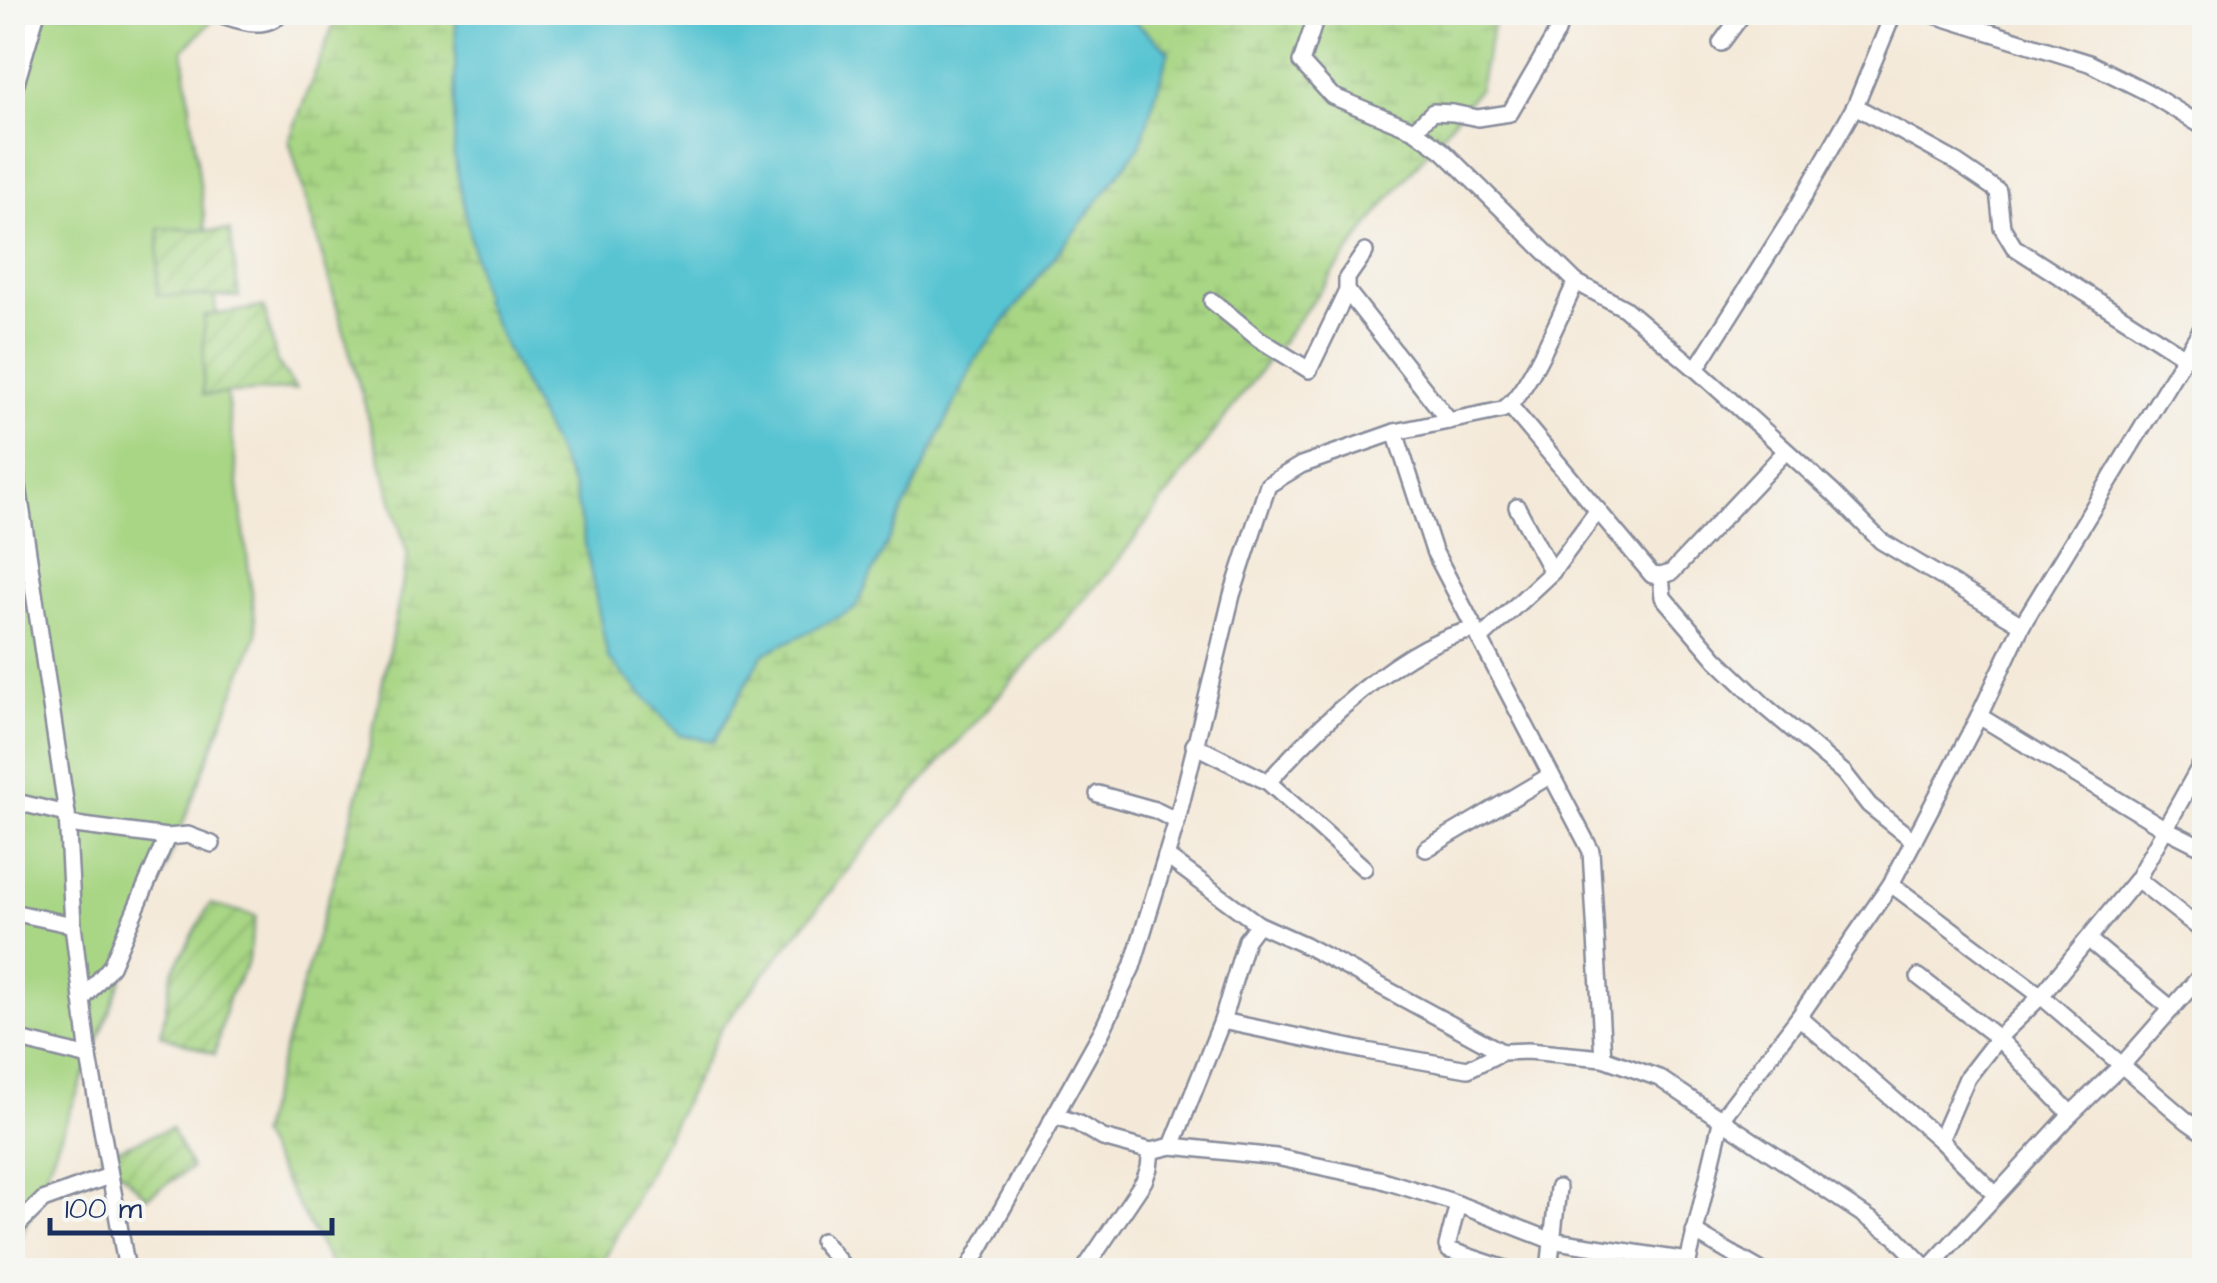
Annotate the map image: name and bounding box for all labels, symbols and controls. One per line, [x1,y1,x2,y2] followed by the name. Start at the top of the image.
[50,1173,332,1235] scale bar
[65,1188,143,1230] text: 100 m

